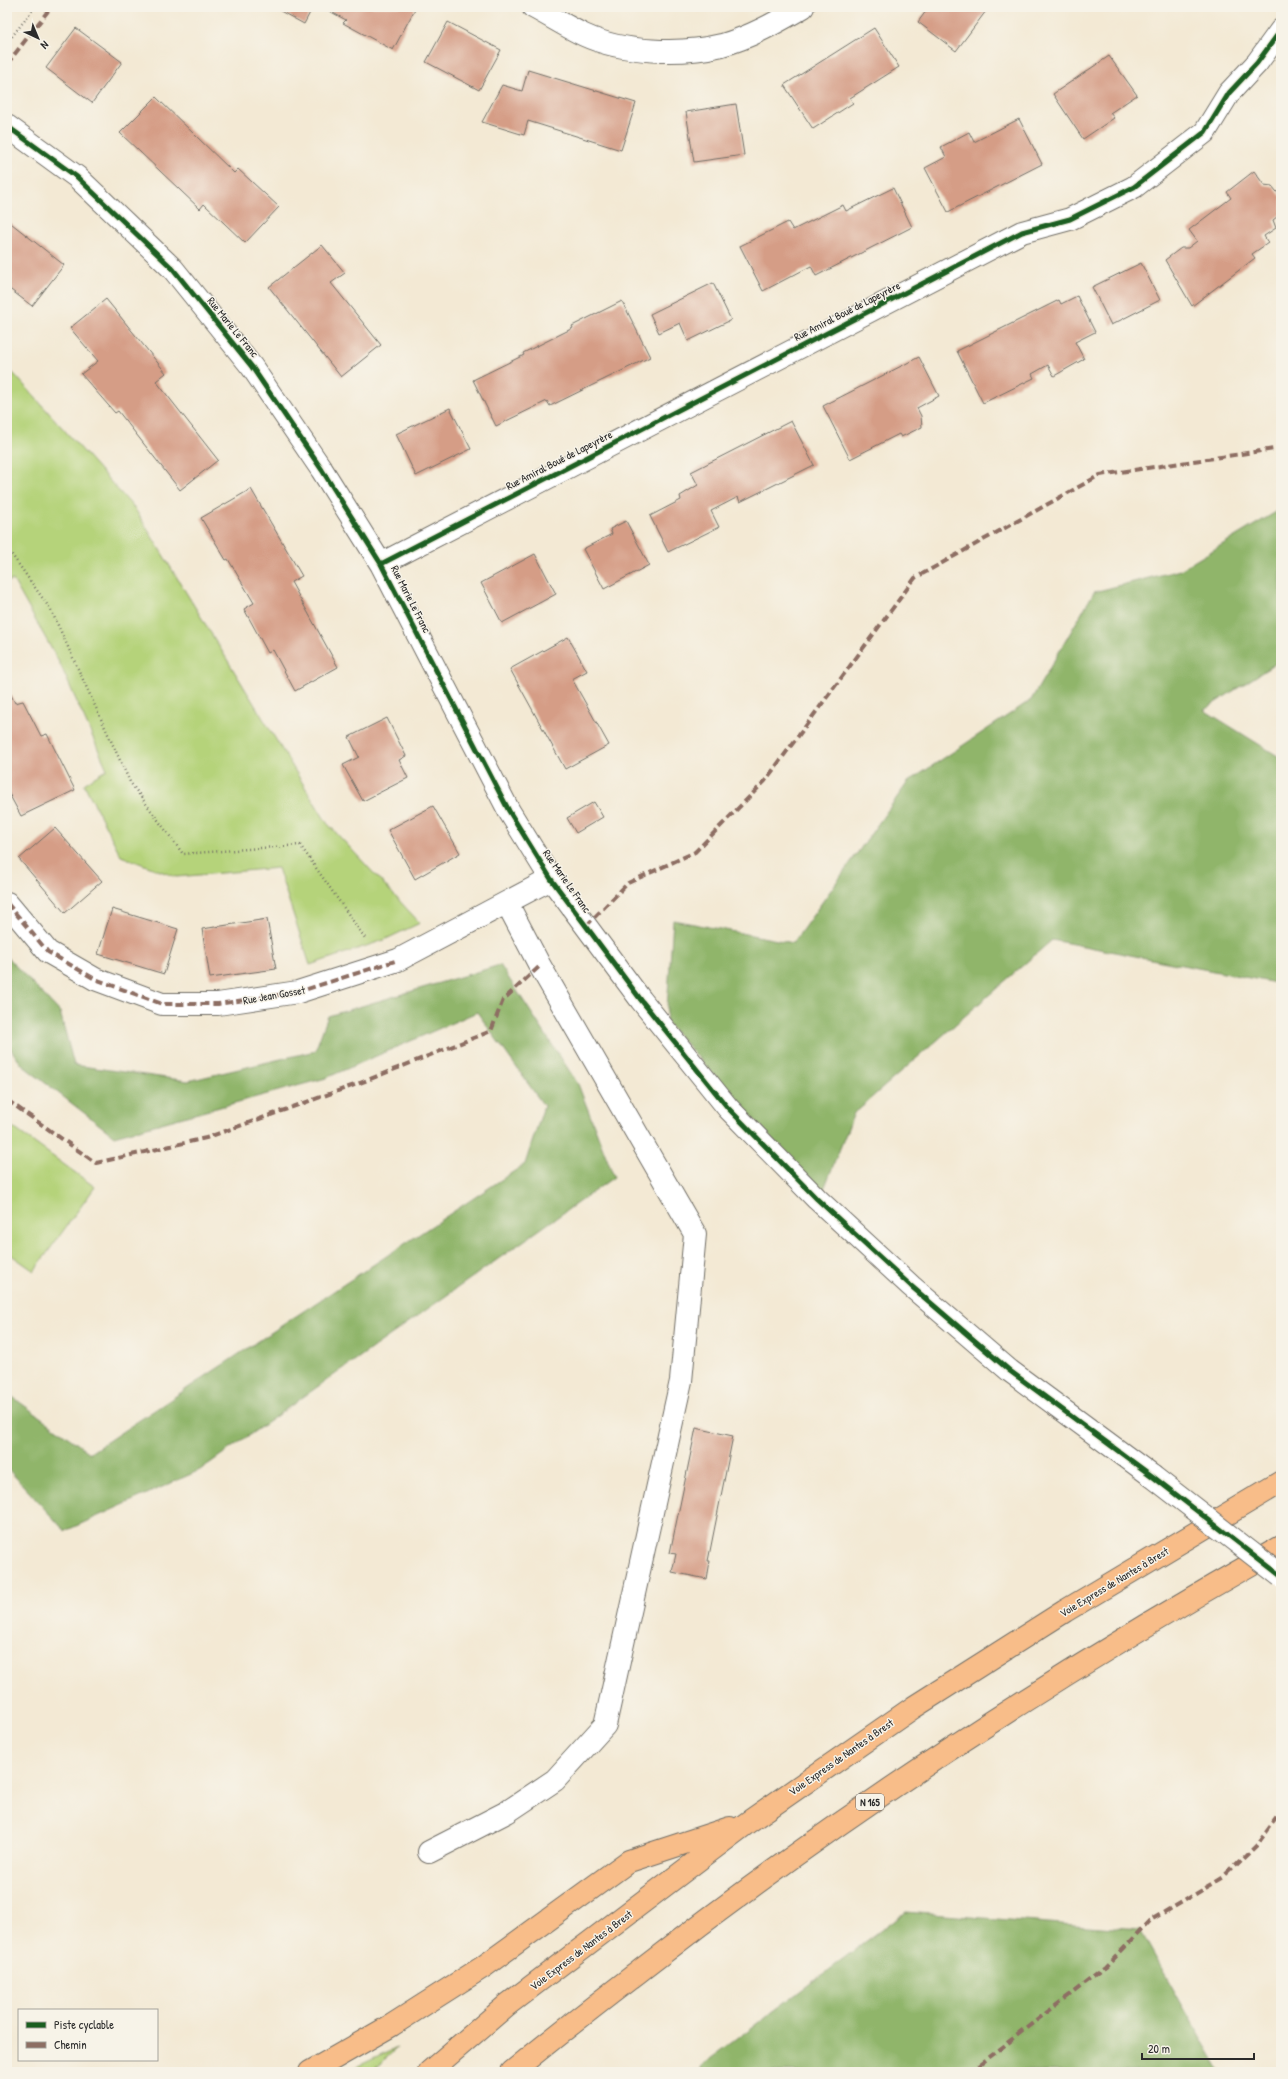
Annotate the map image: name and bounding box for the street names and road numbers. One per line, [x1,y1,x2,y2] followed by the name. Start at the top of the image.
[791,278,903,344] street label: Rue Amiral Boué de Lapeyrère
[204,294,262,361] street label: Rue Marie Le Franc
[503,427,615,493] street label: Rue Amiral Boué de Lapeyrère
[388,563,434,636] street label: Rue Marie Le Franc
[540,847,594,916] street label: Rue Marie Le Franc
[242,983,306,1007] street label: Rue Jean Gosset
[1057,1544,1171,1620] street label: Voie Express de Nantes à Brest
[786,1715,896,1798] street label: Voie Express de Nantes à Brest
[856,1794,884,1810] road number: N 165
[527,1907,635,1993] street label: Voie Express de Nantes à Brest

